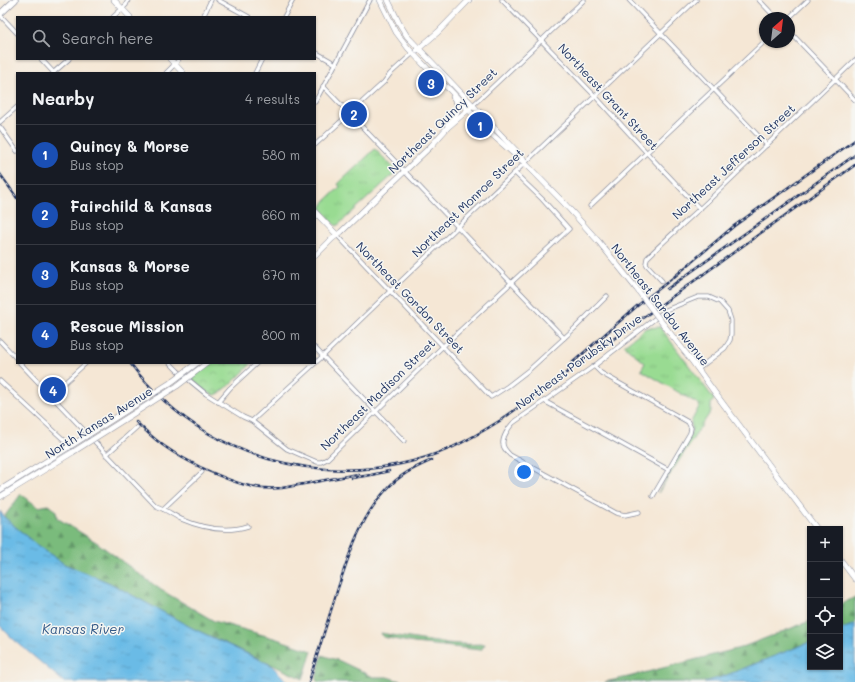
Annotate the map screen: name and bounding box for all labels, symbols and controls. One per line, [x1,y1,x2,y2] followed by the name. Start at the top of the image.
[759,12,795,48] north arrow
[16,16,316,60] search box
[30,27,52,49] icon: search
[62,28,153,48] text: Search here
[555,40,662,153] street label: Northeast Grant Street
[384,64,500,177] street label: Northeast Quincy Street
[418,68,444,98] pin: 3
[32,87,94,109] text: Nearby
[245,90,300,107] text: 4 results
[341,99,367,129] pin: 2
[668,100,798,222] street label: Northeast Jefferson Street
[467,110,493,140] pin: 1
[70,136,189,156] text: Quincy & Morse
[408,144,527,260] street label: Northeast Monroe Street
[42,146,48,163] text: 1
[262,146,300,163] text: 580 m
[70,156,123,173] text: Bus stop
[70,196,212,216] text: Fairchild & Kansas
[41,206,49,223] text: 2
[262,206,300,223] text: 660 m
[70,216,123,233] text: Bus stop
[353,238,468,357] street label: Northeast Gordon Street
[608,240,714,369] street label: Northeast Sardou Avenue
[70,256,190,276] text: Kansas & Morse
[41,266,49,283] text: 3
[262,266,300,283] text: 670 m
[70,276,123,293] text: Bus stop
[512,310,645,413] street label: Northeast Porubsky Drive
[70,316,184,336] text: Rescue Mission
[41,326,49,343] text: 4
[262,326,300,343] text: 800 m
[316,335,438,453] street label: Northeast Madison Street
[70,336,123,353] text: Bus stop
[40,375,66,405] pin: 4
[42,383,155,462] street label: North Kansas Avenue
[514,462,534,482] your location
[807,526,843,670] map controls
[807,526,843,562] button: +
[807,562,843,598] button: −
[807,598,843,634] button: locate
[42,620,124,637] water label: Kansas River
[807,634,843,670] button: layers

